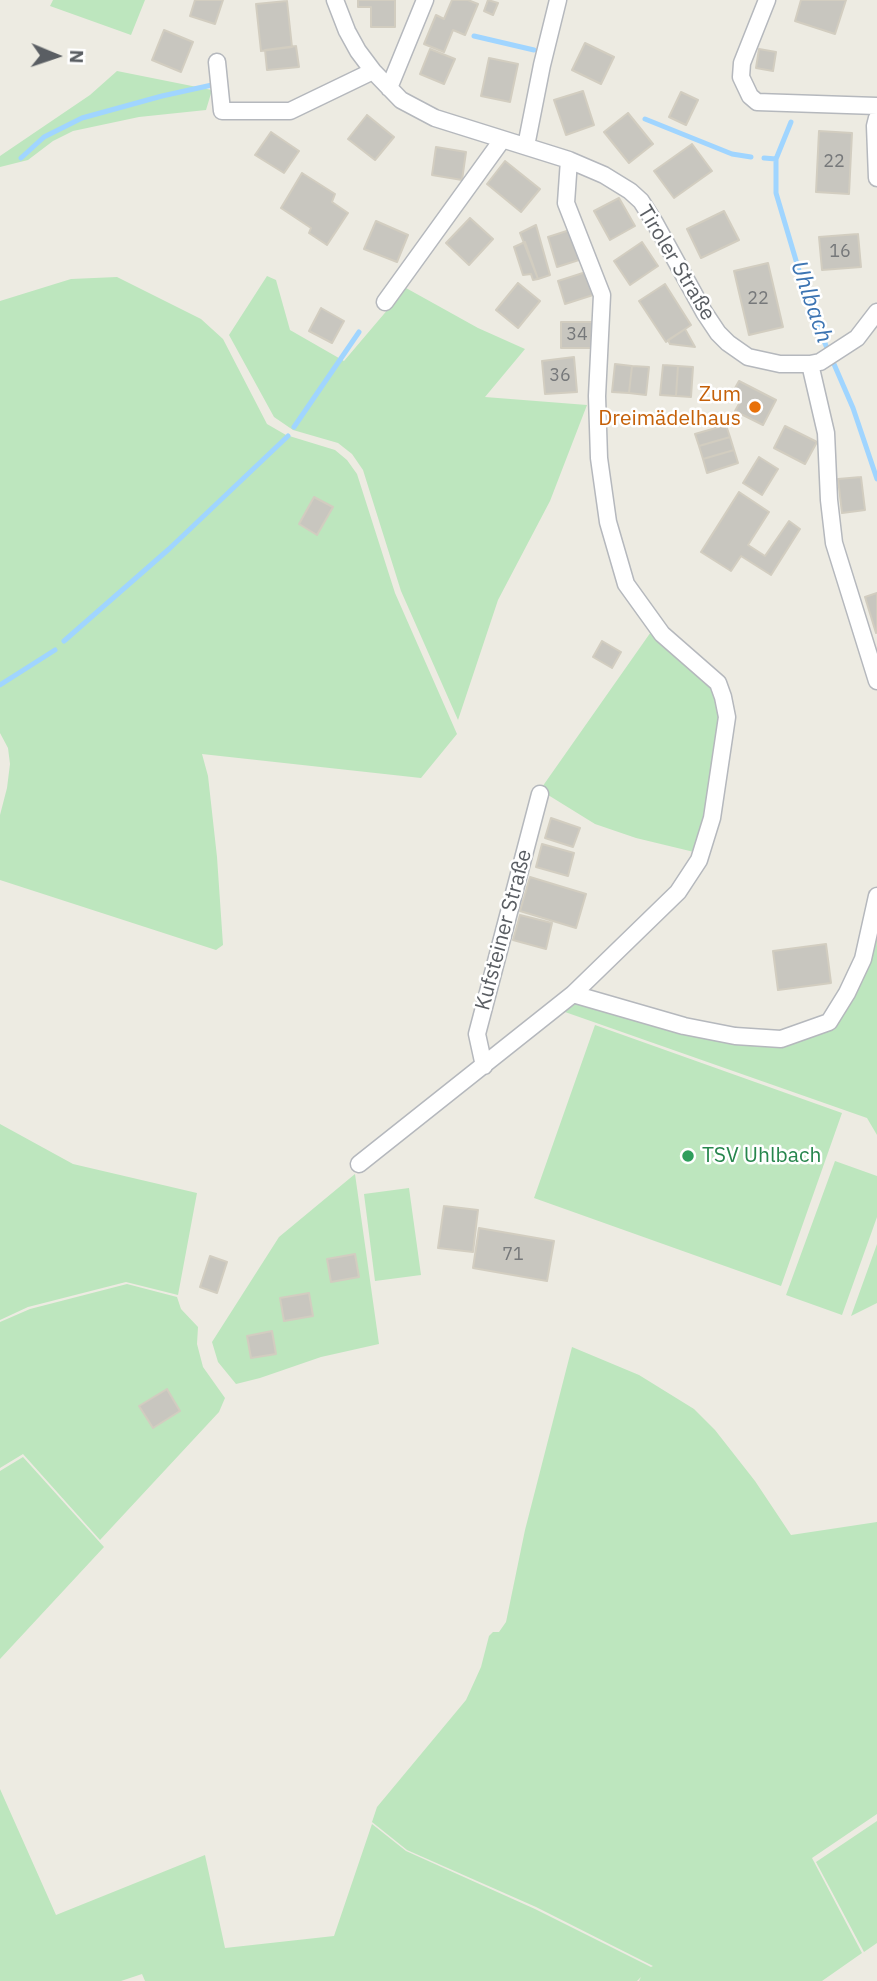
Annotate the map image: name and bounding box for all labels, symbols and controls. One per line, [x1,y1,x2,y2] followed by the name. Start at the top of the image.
[21,21,91,91] north arrow
[65,49,89,64] text: N
[823,151,845,173] house number: 22
[632,201,720,325] street label: Tiroler Straße
[829,241,851,263] house number: 16
[784,257,838,347] water label: Uhlbach
[747,288,769,310] house number: 22
[566,324,588,346] house number: 34
[549,365,571,387] house number: 36
[598,382,741,432] place label: Zum Dreimädelhaus
[747,399,763,415] marker: Zum Dreimädelhaus
[470,847,538,1013] street label: Kufsteiner Straße
[702,1143,821,1169] place label: TSV Uhlbach
[680,1148,696,1164] marker: TSV Uhlbach
[502,1244,524,1266] house number: 71

